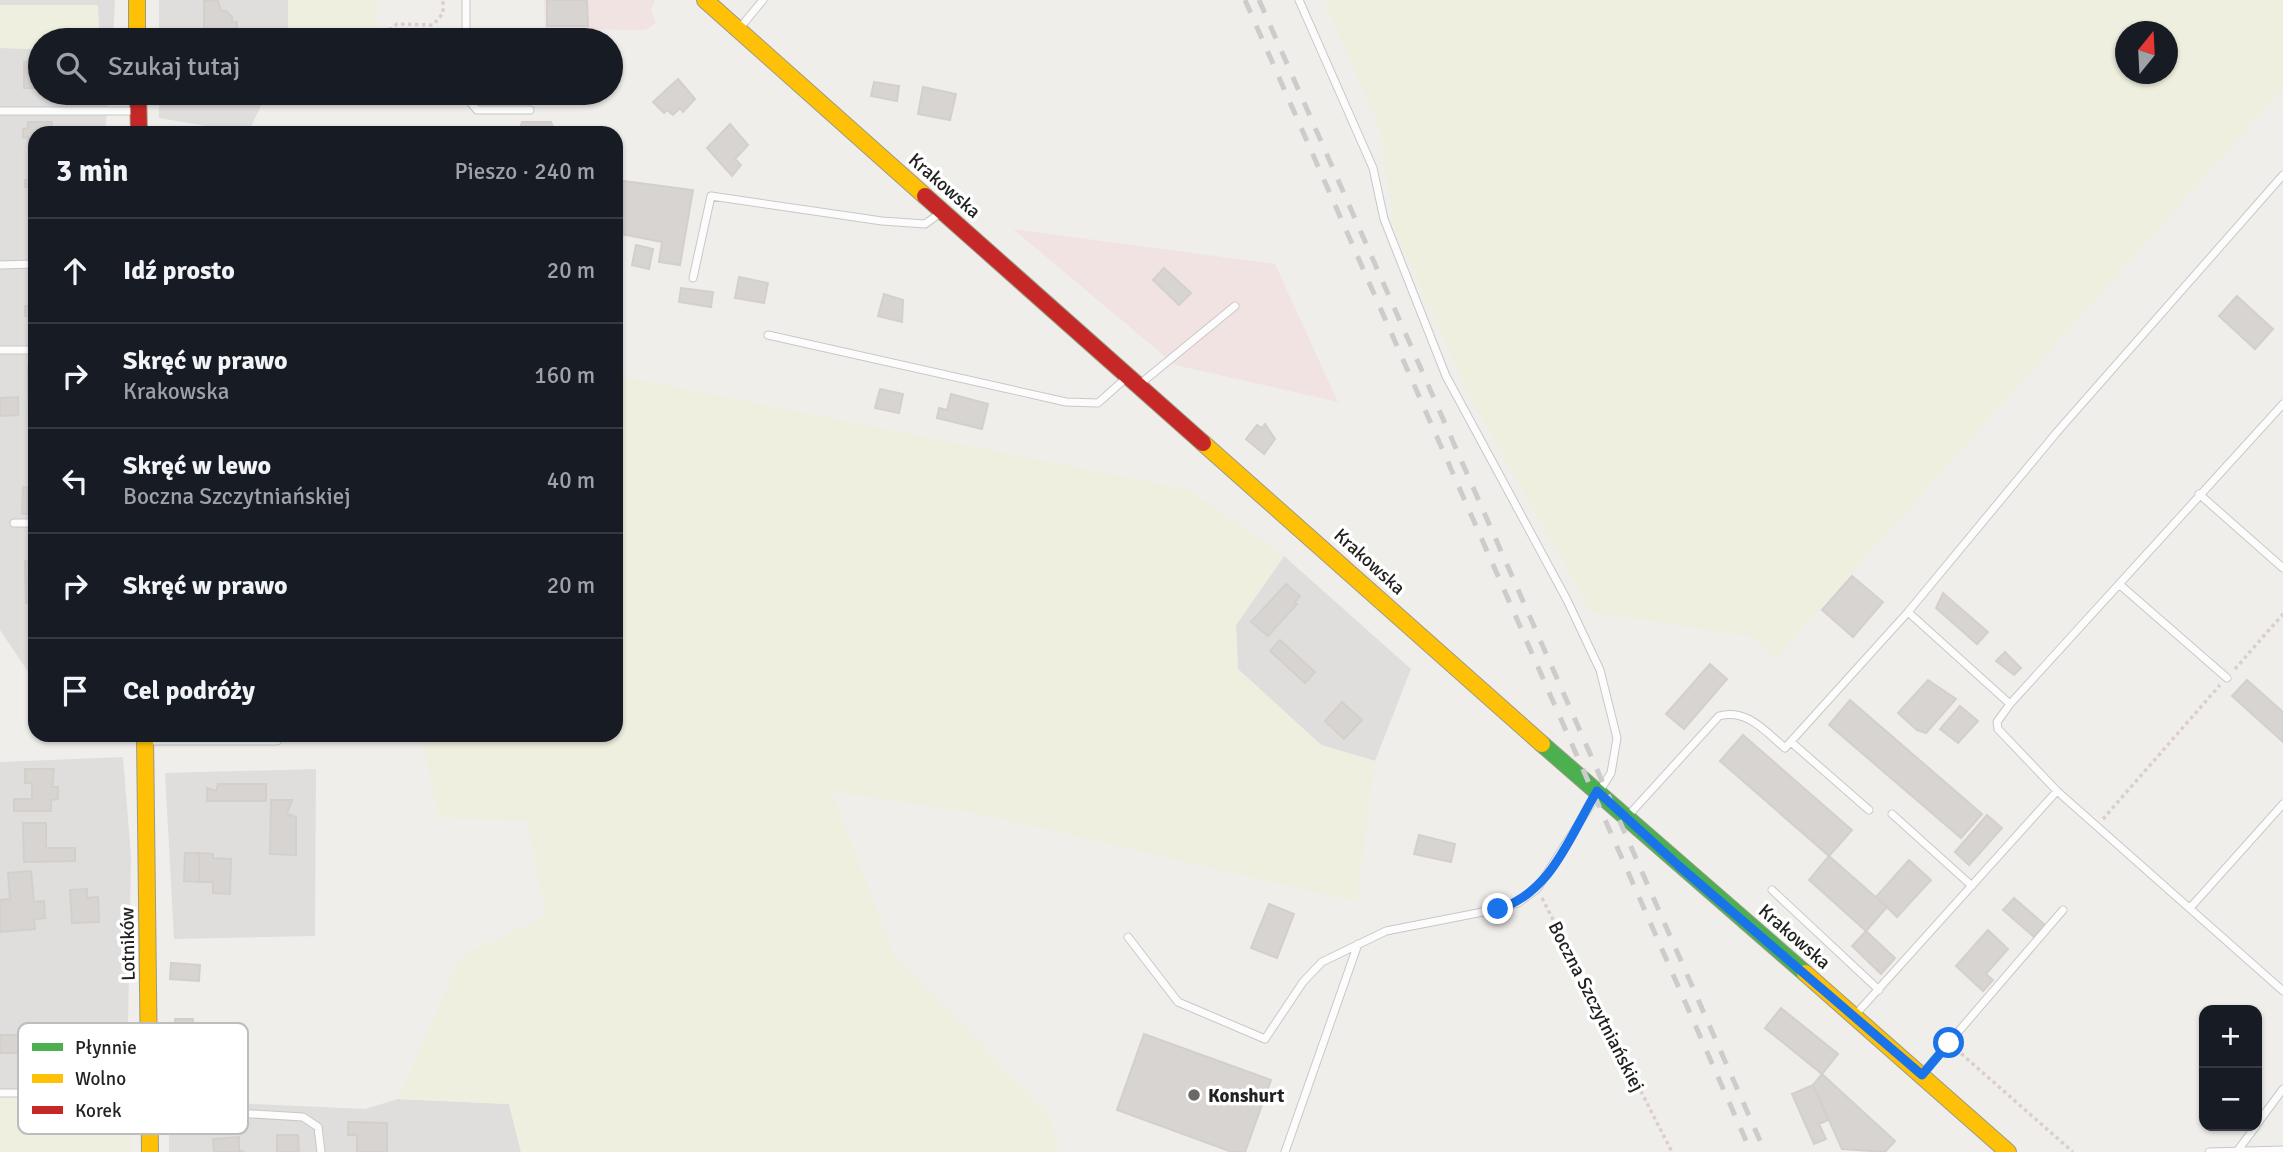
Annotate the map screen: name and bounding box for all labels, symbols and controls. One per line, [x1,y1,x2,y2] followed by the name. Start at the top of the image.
[2115,21,2178,84] north arrow
[28,28,623,105] search box
[52,48,90,86] icon: search
[108,51,240,83] text: Szukaj tutaj
[903,148,985,224] street label: Krakowska
[56,153,128,190] text: 3 min
[454,157,595,186] text: Pieszo · 240 m
[56,252,94,290] icon: ahead
[123,255,235,287] text: Idź prosto
[547,256,595,285] text: 20 m
[123,345,288,377] text: Skręć w prawo
[56,357,94,395] icon: right
[534,361,595,390] text: 160 m
[123,377,229,406] text: Krakowska
[123,450,271,482] text: Skręć w lewo
[56,462,94,500] icon: left
[547,466,595,495] text: 40 m
[123,482,351,511] text: Boczna Szczytniańskiej
[1329,523,1410,600] street label: Krakowska
[56,567,94,605] icon: right
[123,570,288,602] text: Skręć w prawo
[547,571,595,600] text: 20 m
[56,672,94,710] icon: arrive
[123,675,255,707] text: Cel podróży
[1482,893,1513,924] route end
[1753,899,1835,975] street label: Krakowska
[115,907,141,981] street label: Lotników
[1543,917,1649,1096] street label: Boczna Szczytniańskiej
[2199,1005,2262,1131] map controls
[2199,1005,2262,1068] button: +
[18,1023,248,1134] legend
[1933,1027,1964,1058] route start
[75,1036,137,1060] text: Płynnie
[75,1067,126,1091] text: Wolno
[2199,1068,2262,1131] button: −
[1208,1084,1284,1108] place label: Konshurt
[1186,1087,1202,1103] marker: Konshurt
[75,1099,122,1123] text: Korek

